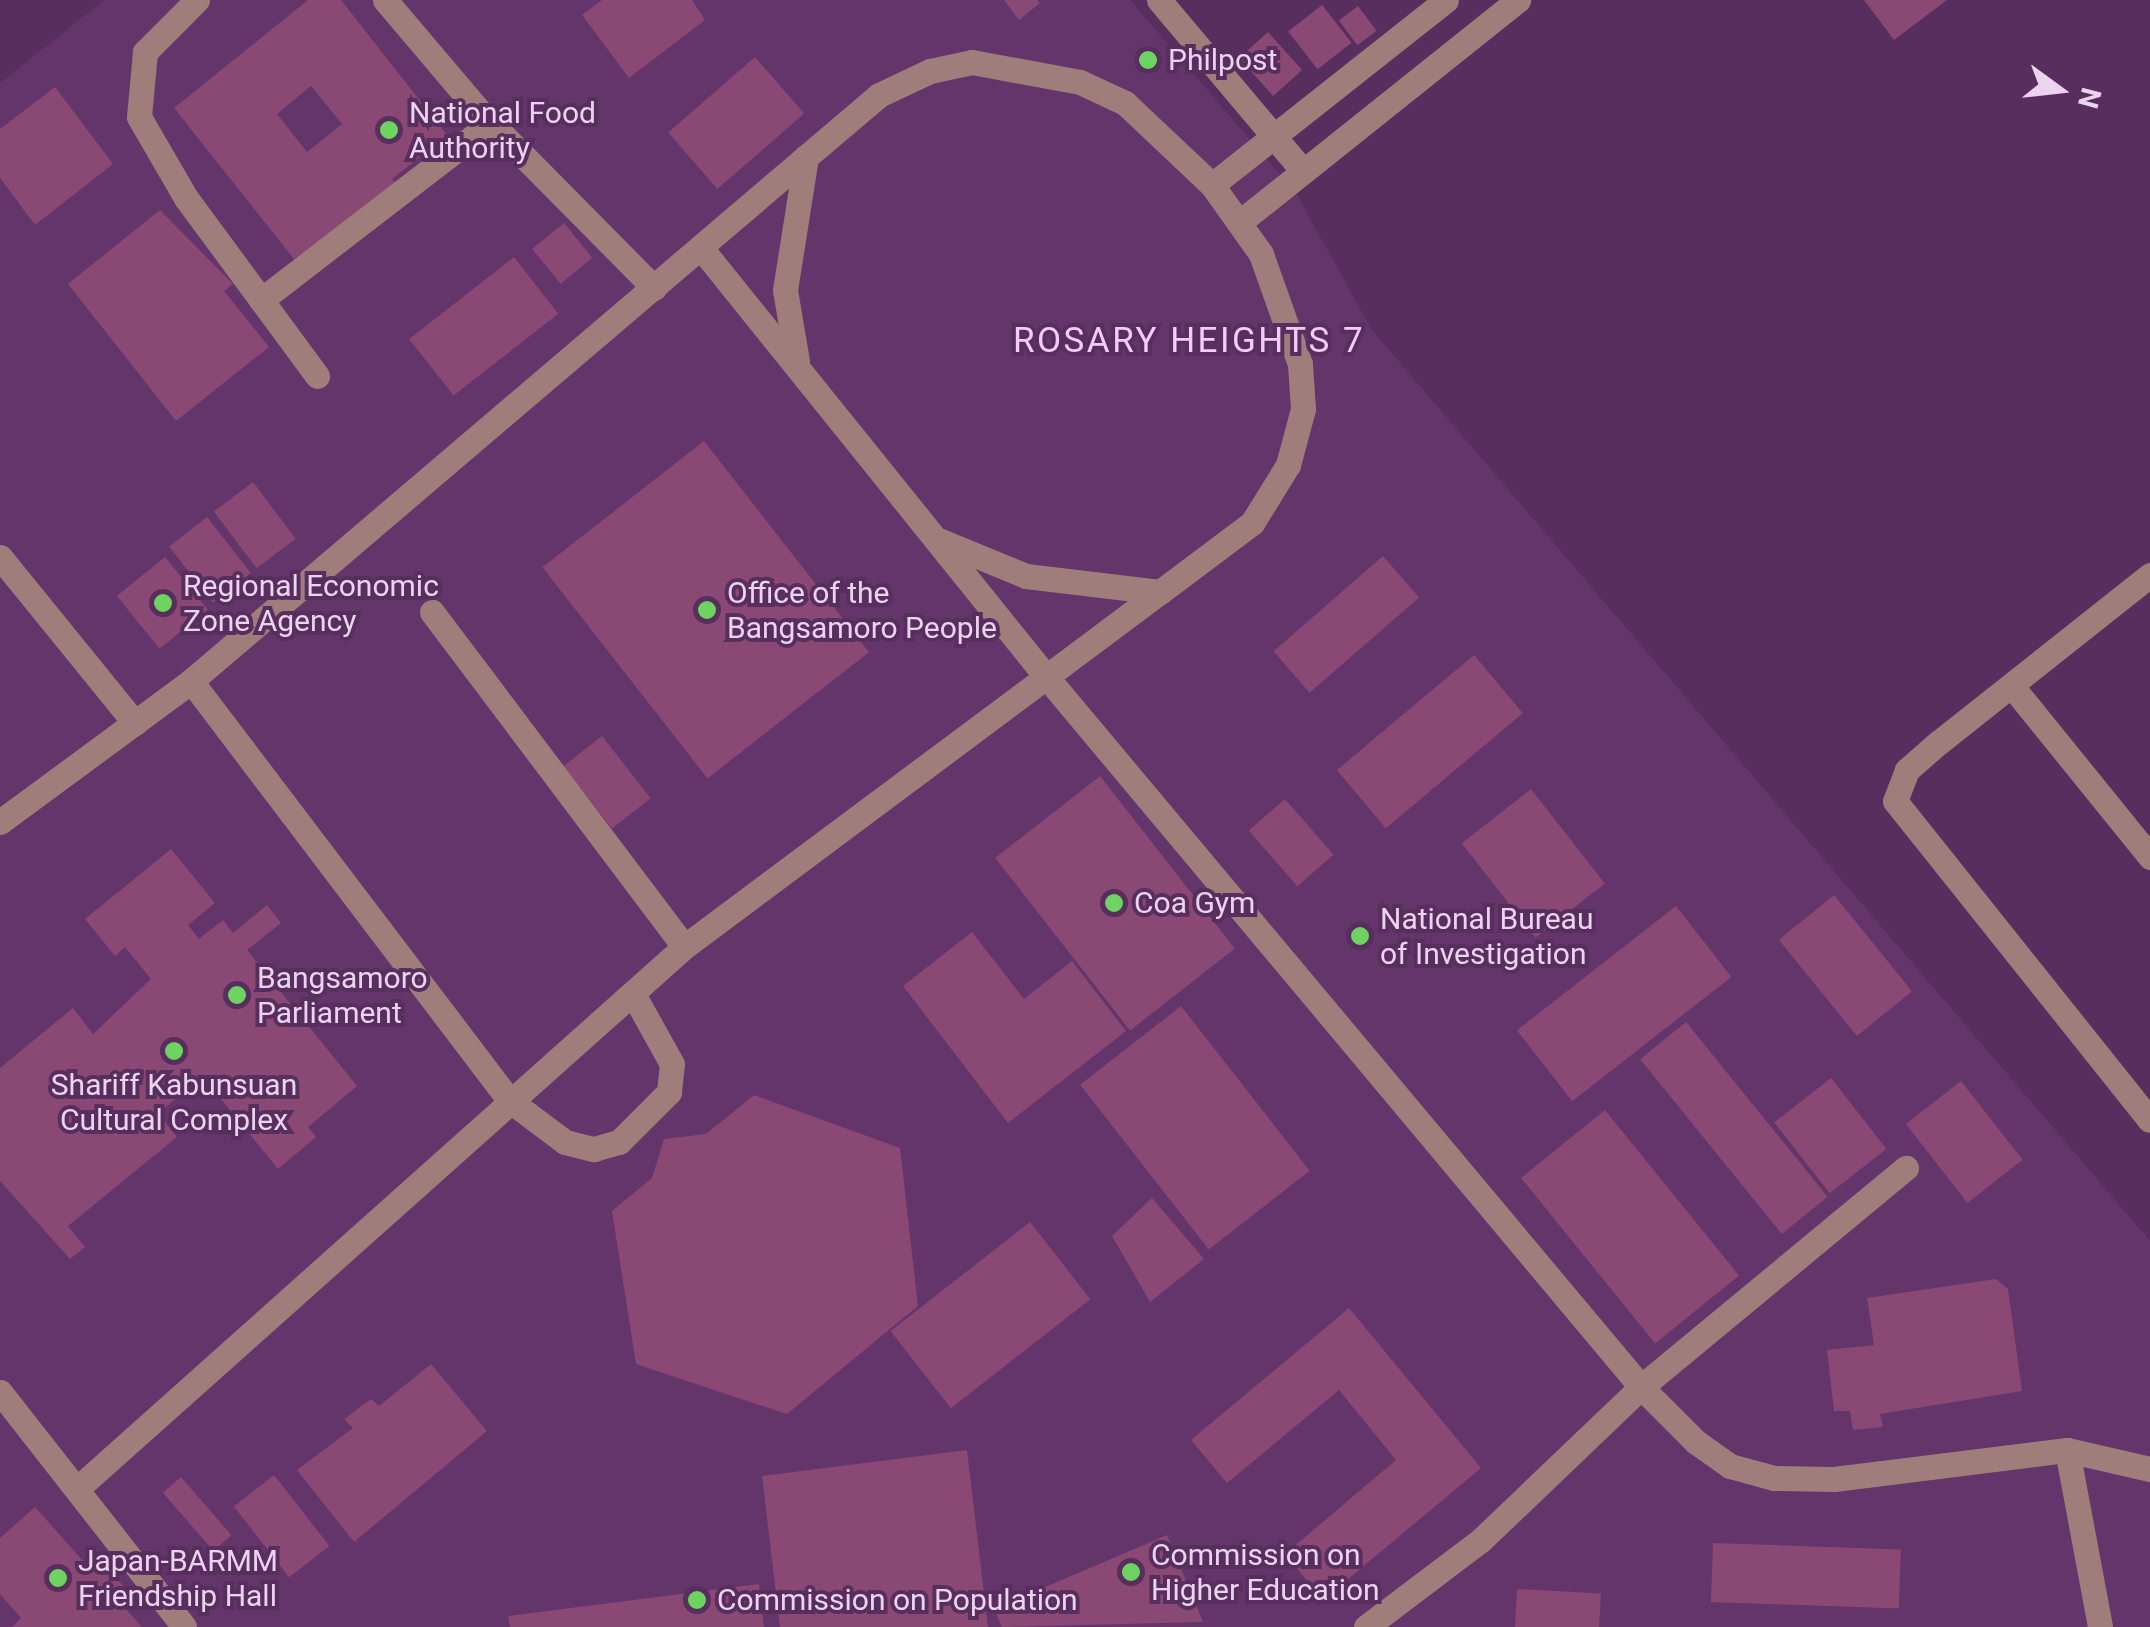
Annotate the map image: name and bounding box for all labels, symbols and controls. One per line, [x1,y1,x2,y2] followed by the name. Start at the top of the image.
[2010,40,2110,140] north arrow
[1168,42,1277,78] place label: Philpost
[1137,49,1159,71] marker: Philpost
[2071,84,2108,112] text: N
[409,95,596,166] place label: National Food Authority
[378,119,400,141] marker: National Food Authority
[1013,320,1365,362] district label: ROSARY HEIGHTS 7
[183,568,439,638] place label: Regional Economic Zone Agency
[727,575,997,646] place label: Office of the Bangsamoro People
[152,592,174,614] marker: Regional Economic Zone Agency
[696,599,718,621] marker: Office of the Bangsamoro People
[1134,885,1255,921] place label: Coa Gym
[1103,892,1125,914] marker: Coa Gym
[1380,901,1593,972] place label: National Bureau of Investigation
[1349,925,1371,947] marker: National Bureau of Investigation
[257,960,428,1030] place label: Bangsamoro Parliament
[226,984,248,1006] marker: Bangsamoro Parliament
[163,1040,185,1062] marker: Shariff Kabunsuan Cultural Complex
[51,1067,297,1138] place label: Shariff Kabunsuan Cultural Complex
[1151,1537,1380,1608] place label: Commission on Higher Education
[78,1543,278,1614] place label: Japan-BARMM Friendship Hall
[1120,1561,1142,1583] marker: Commission on Higher Education
[47,1567,69,1589] marker: Japan-BARMM Friendship Hall
[717,1582,1078,1618] place label: Commission on Population
[686,1589,708,1611] marker: Commission on Population

